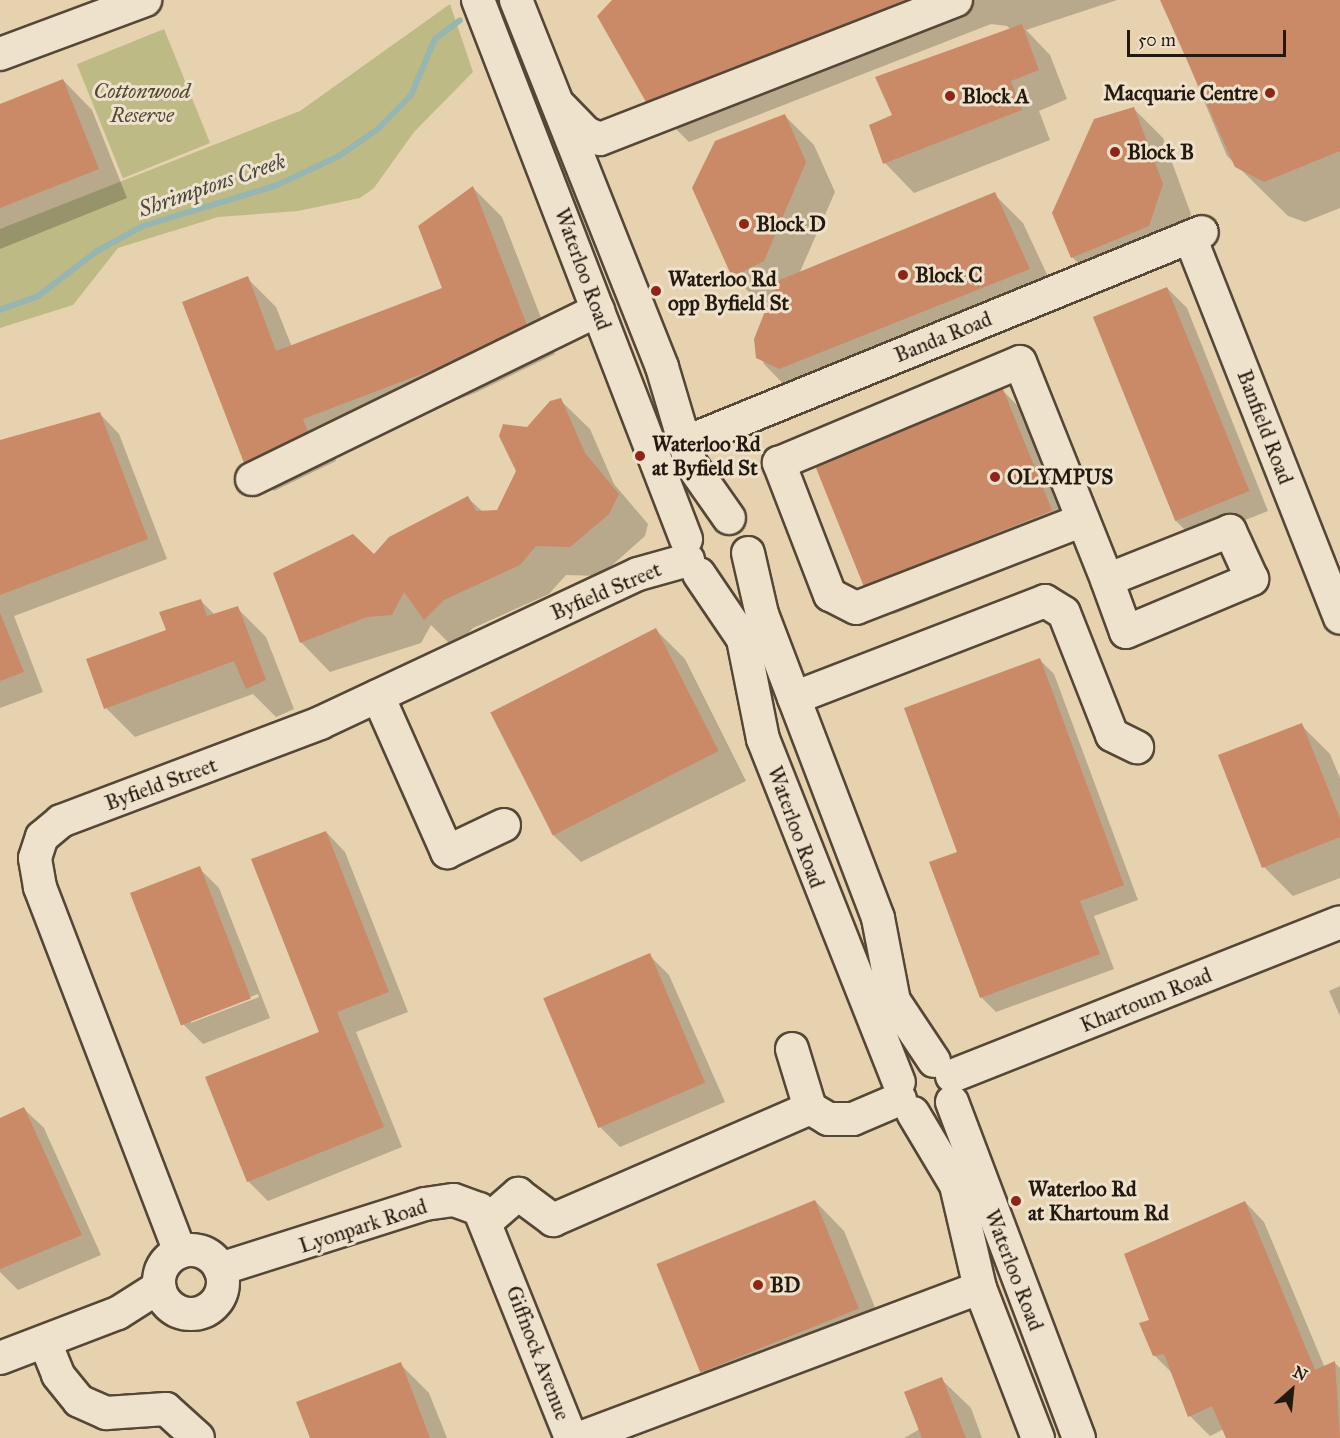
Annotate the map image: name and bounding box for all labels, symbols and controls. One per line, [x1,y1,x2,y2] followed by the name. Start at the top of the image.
[1130,18,1289,56] scale bar
[1138,29,1176,51] text: 50 m
[94,78,190,128] park label: Cottonwood Reserve
[1103,80,1258,106] place label: Macquarie Centre
[962,83,1029,109] place label: Block A
[1263,86,1277,100] marker: Macquarie Centre
[943,89,957,103] marker: Block A
[1127,139,1194,165] place label: Block B
[1108,145,1122,159] marker: Block B
[135,148,289,222] water label: Shrimptons Creek
[549,205,617,333] street label: Waterloo Road
[756,211,826,237] place label: Block D
[737,217,751,231] marker: Block D
[915,262,983,288] place label: Block C
[668,266,789,316] place label: Waterloo Rd opp Byfield St
[896,268,910,282] marker: Block C
[649,284,663,298] marker: Waterloo Rd opp Byfield St
[891,306,995,368] street label: Banda Road
[1232,366,1298,488] street label: Banfield Road
[652,431,761,481] place label: Waterloo Rd at Byfield St
[633,449,647,463] marker: Waterloo Rd at Byfield St
[1007,464,1113,490] place label: OLYMPUS
[988,470,1002,484] marker: OLYMPUS
[547,556,665,626] street label: Byfield Street
[102,752,220,816] street label: Byfield Street
[762,763,830,891] street label: Waterloo Road
[1077,962,1215,1038] street label: Khartoum Road
[1028,1176,1169,1226] place label: Waterloo Rd at Khartoum Rd
[296,1193,430,1259] street label: Lyonpark Road
[1009,1194,1023,1208] marker: Waterloo Rd at Khartoum Rd
[979,1206,1049,1334] street label: Waterloo Road
[770,1272,800,1298] place label: BD
[751,1278,765,1292] marker: BD
[501,1282,575,1424] street label: Giffnock Avenue
[1262,1360,1322,1420] north arrow
[1290,1362,1311,1385] text: N

